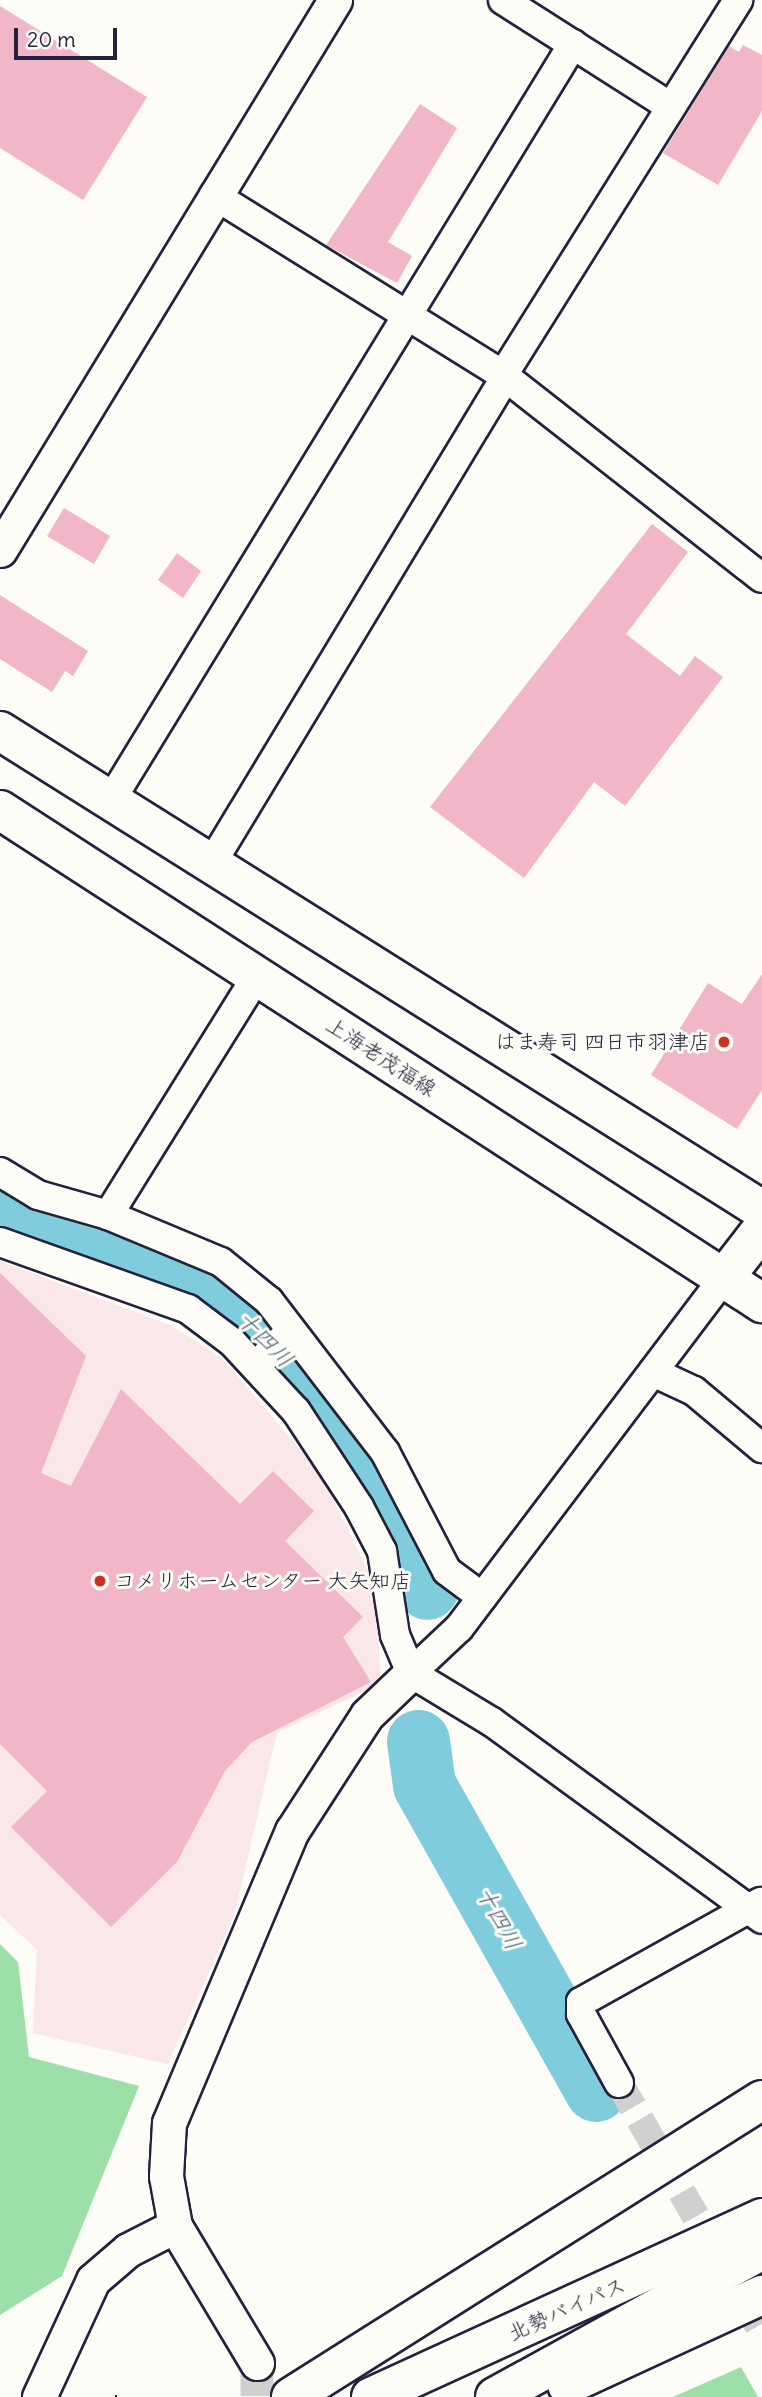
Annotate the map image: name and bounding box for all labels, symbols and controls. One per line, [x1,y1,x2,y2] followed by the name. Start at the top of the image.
[18,14,121,58] scale bar
[27,26,76,53] text: 20 m
[321,1012,441,1102] street label: 上海老茂福線
[495,1029,710,1055] place label: はま寿司 四日市羽津店
[716,1034,732,1050] marker: はま寿司 四日市羽津店
[231,1305,299,1373] water label: 十四川
[114,1568,413,1594] place label: コメリホームセンター 大矢知店
[92,1573,108,1589] marker: コメリホームセンター 大矢知店
[470,1881,528,1955] water label: 十四川
[504,2272,630,2346] street label: 北勢バイパス

